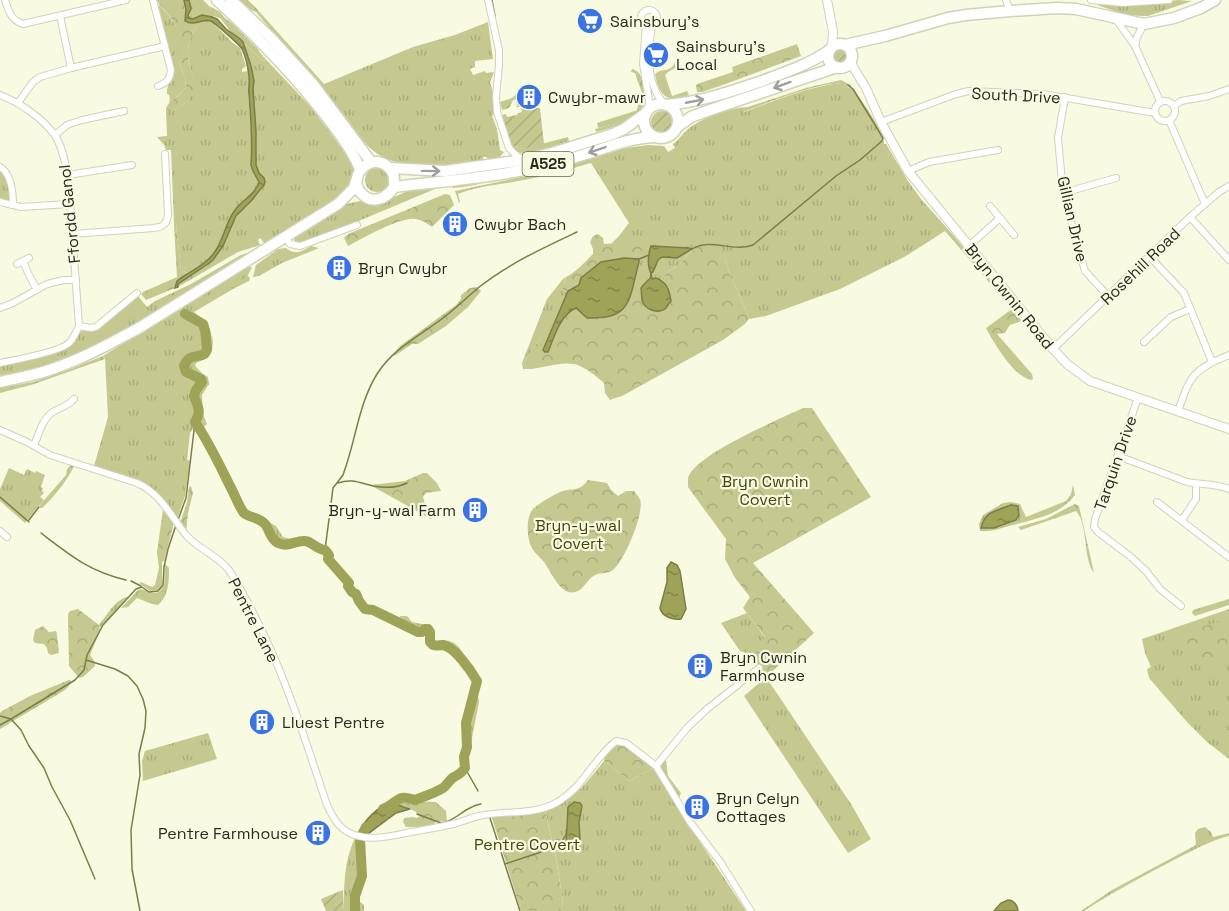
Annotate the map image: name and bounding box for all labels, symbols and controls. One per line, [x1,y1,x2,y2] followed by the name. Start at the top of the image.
[575,6,605,36] supermarket icon: Sainsbury's
[610,11,699,32] place label: Sainsbury's
[676,36,765,75] place label: Sainsbury's Local
[641,40,671,70] supermarket icon: Sainsbury's Local
[773,80,792,91] one-way arrow
[514,82,544,112] building icon: Cwybr-mawr
[971,83,1061,108] street label: South Drive
[548,87,646,108] place label: Cwybr-mawr
[685,95,704,106] one-way arrow
[588,146,607,157] one-way arrow
[522,152,574,176] road number: A525
[54,164,85,264] street label: Ffordd Ganol
[420,165,440,177] one-way arrow
[1052,174,1093,264] street label: Gillian Drive
[440,209,470,239] building icon: Cwybr Bach
[474,214,566,235] place label: Cwybr Bach
[1096,223,1185,310] street label: Rosehill Road
[960,239,1059,354] street label: Bryn Cwnin Road
[324,253,354,283] building icon: Bryn Cwybr
[358,258,448,279] place label: Bryn Cwybr
[1089,413,1142,513] street label: Tarquin Drive
[722,471,808,510] park label: Bryn Cwnin Covert
[460,495,490,525] building icon: Bryn-y-wal Farm
[328,500,456,521] place label: Bryn-y-wal Farm
[535,515,621,554] park label: Bryn-y-wal Covert
[223,574,284,666] street label: Pentre Lane
[720,647,807,686] place label: Bryn Cwnin Farmhouse
[685,651,715,681] building icon: Bryn Cwnin Farmhouse
[247,707,277,737] building icon: Lluest Pentre
[282,712,385,733] place label: Lluest Pentre
[716,788,800,827] place label: Bryn Celyn Cottages
[682,792,712,822] building icon: Bryn Celyn Cottages
[303,818,333,848] building icon: Pentre Farmhouse
[158,823,298,844] place label: Pentre Farmhouse
[474,834,580,855] park label: Pentre Covert

